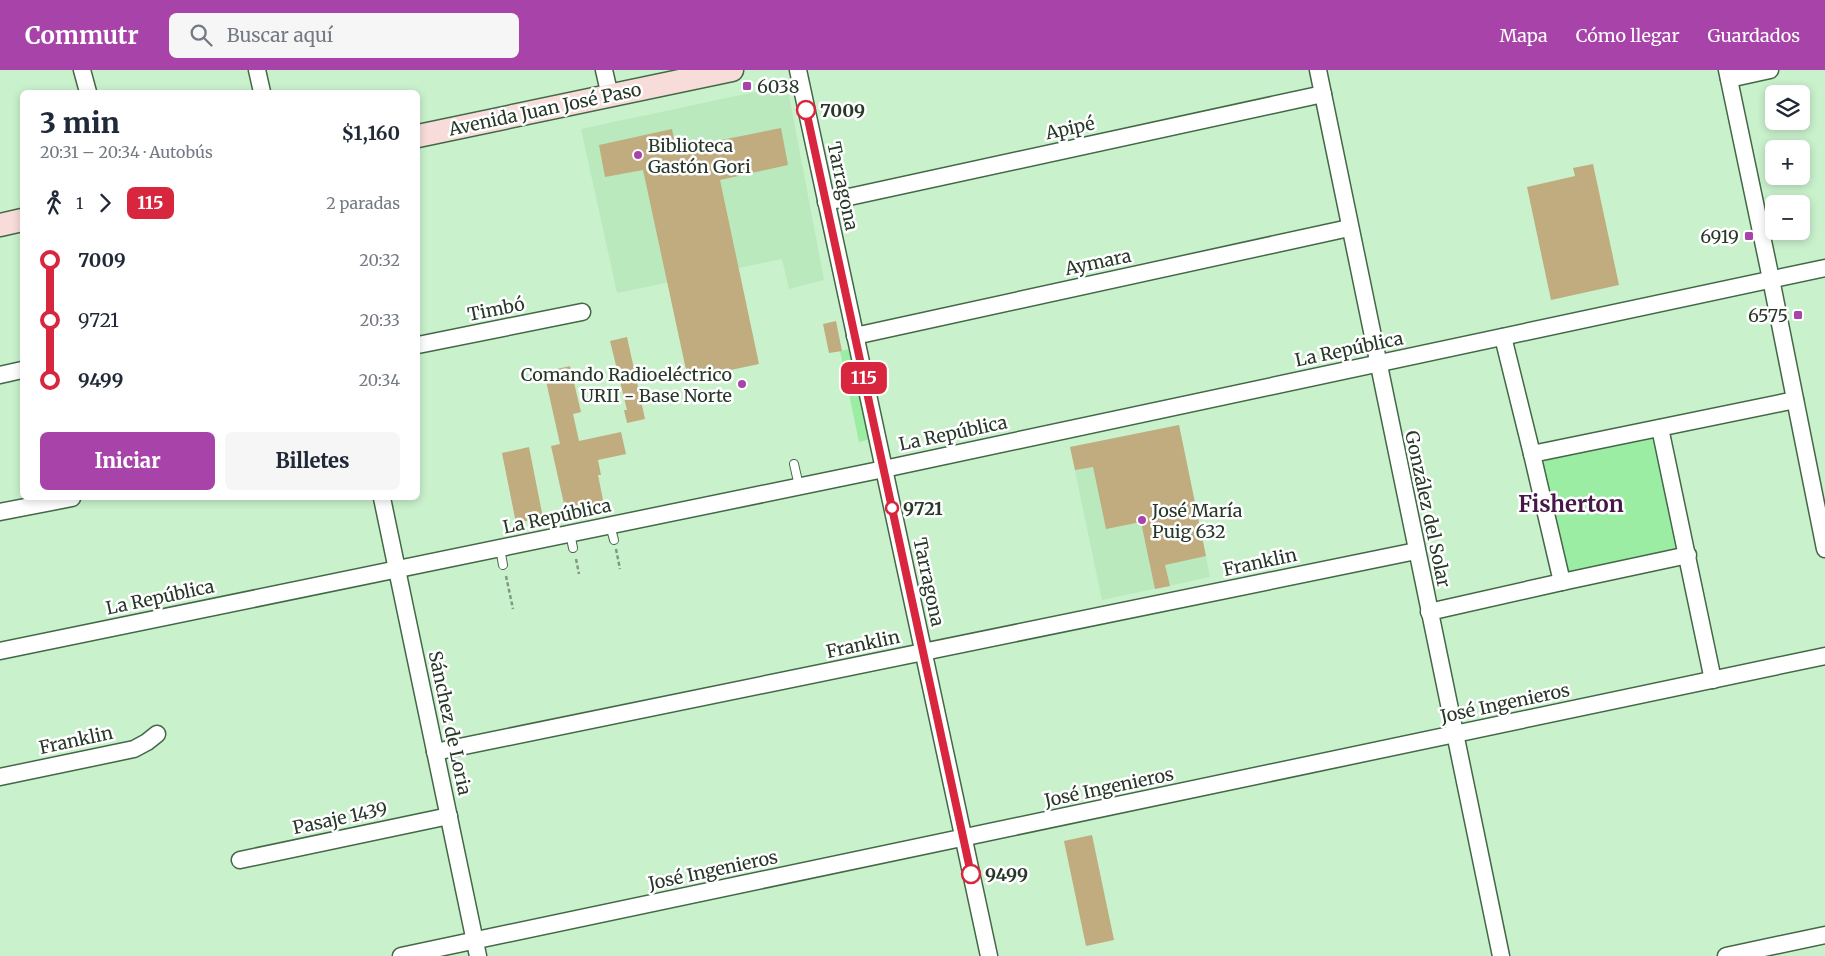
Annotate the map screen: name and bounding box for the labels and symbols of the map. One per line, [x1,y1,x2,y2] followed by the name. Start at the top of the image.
[757,75,799,98] place label: 6038
[446,77,643,141] street label: Avenida Juan José Paso
[741,80,753,92] marker: 6038
[820,99,865,122] place label: 7009
[796,100,816,120] marker: 7009
[1042,112,1097,145] street label: Apipé
[648,134,751,178] place label: Biblioteca Gastón Gori
[822,139,864,233] street label: Tarragona
[632,149,644,161] marker: Biblioteca Gastón Gori
[1700,225,1739,248] place label: 6919
[1743,230,1755,242] marker: 6919
[1062,244,1134,280] street label: Aymara
[465,292,527,326] street label: Timbó
[1748,304,1788,327] place label: 6575
[1792,309,1804,321] marker: 6575
[1293,326,1406,372] street label: La República
[835,362,893,394] line badge: 115
[521,363,732,407] place label: Comando Radioeléctrico URII - Base Norte
[736,378,748,390] marker: Comando Radioeléctrico URII - Base Norte
[897,410,1010,456] street label: La República
[1400,429,1456,589] street label: González del Solar
[1518,490,1624,518] district label: Fisherton
[501,493,614,539] street label: La República
[903,497,943,520] place label: 9721
[1151,499,1243,543] place label: José María Puig 632
[885,501,899,515] marker: 9721
[1136,514,1148,526] marker: José María Puig 632
[908,535,950,629] street label: Tarragona
[1221,543,1299,581] street label: Franklin
[104,574,217,620] street label: La República
[824,625,902,663] street label: Franklin
[423,649,477,798] street label: Sánchez de Loria
[1437,678,1572,728] street label: José Ingenieros
[37,721,115,759] street label: Franklin
[1041,762,1176,812] street label: José Ingenieros
[291,797,389,839] street label: Pasaje 1439
[645,845,780,895] street label: José Ingenieros
[985,863,1028,886] place label: 9499
[961,864,981,884] marker: 9499

